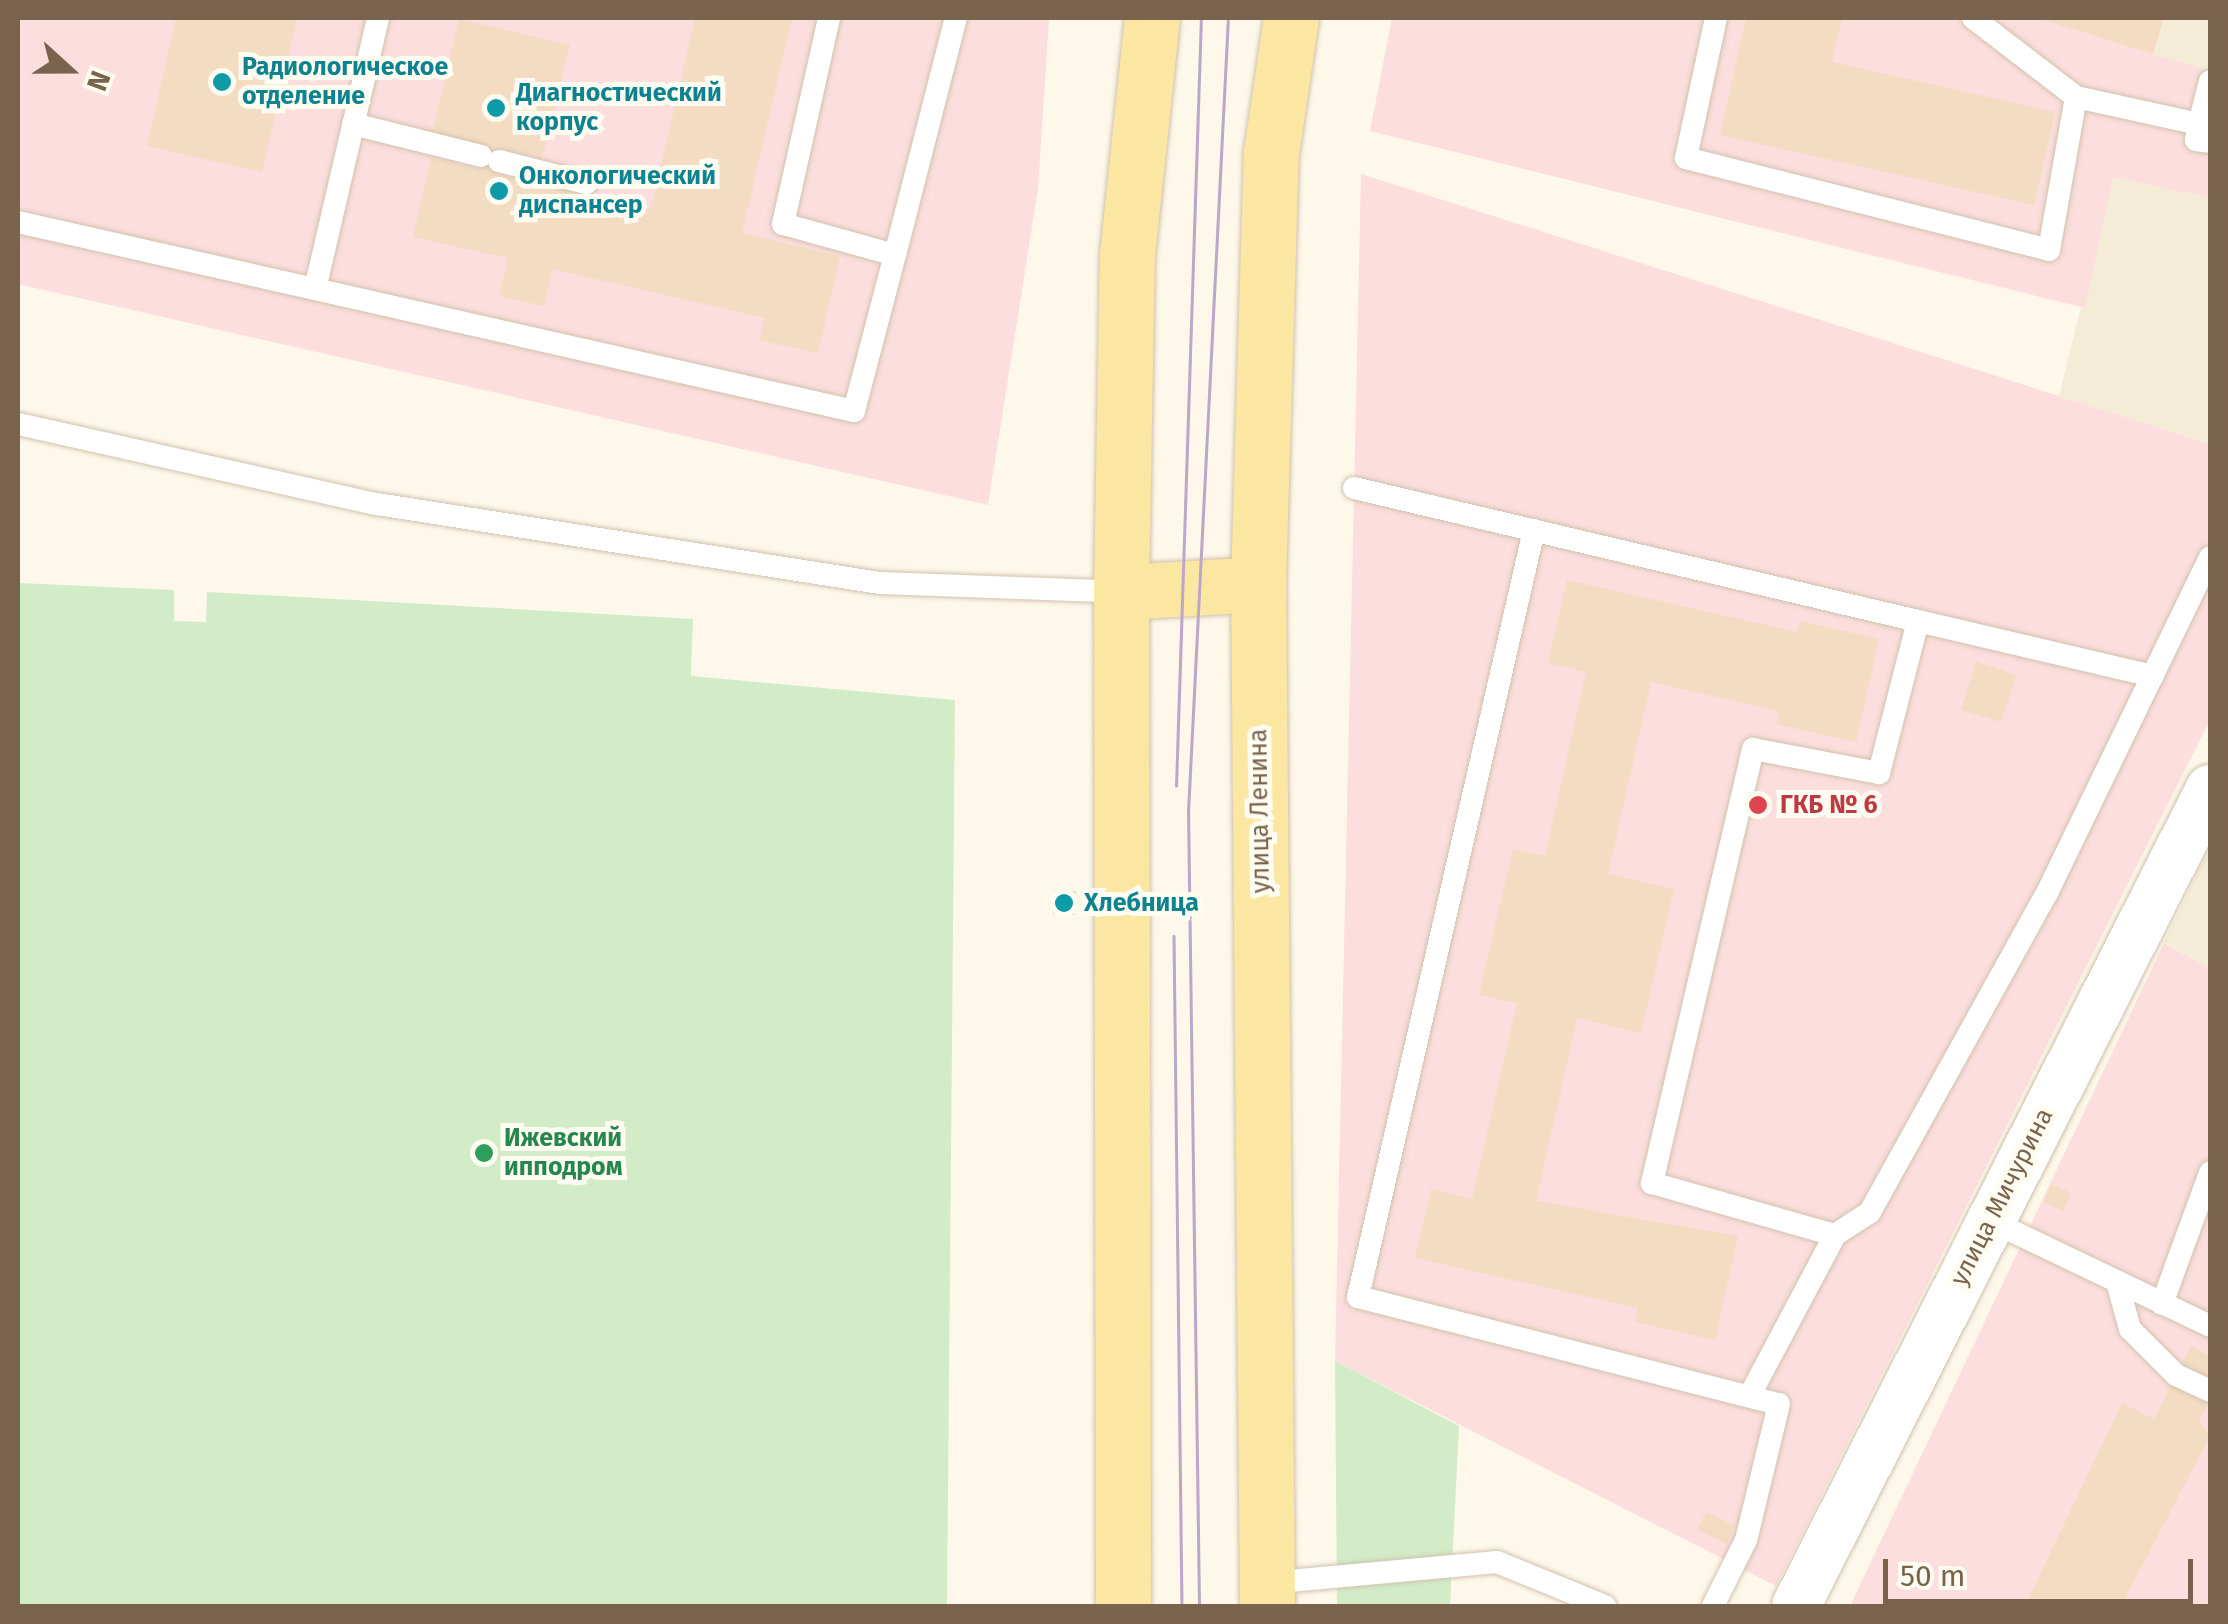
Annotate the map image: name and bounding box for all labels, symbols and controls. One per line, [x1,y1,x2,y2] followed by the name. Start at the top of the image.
[20,20,120,120] north arrow
[242,53,448,112] place label: Радиологическое отделение
[80,66,117,96] text: N
[211,71,233,93] marker: Радиологическое отделение
[516,79,722,138] place label: Диагностический корпус
[485,97,507,119] marker: Диагностический корпус
[519,162,716,221] place label: Онкологический диспансер
[488,180,510,202] marker: Онкологический диспансер
[1244,728,1276,894] street label: улица Ленина
[1780,790,1877,820] place label: ГКБ № 6
[1745,792,1771,818] marker: ГКБ № 6
[1084,888,1199,918] place label: Хлебница
[1053,892,1075,914] marker: Хлебница
[1944,1103,2060,1291] street label: улица Мичурина
[504,1124,622,1183] place label: Ижевский ипподром
[473,1142,495,1164] marker: Ижевский ипподром
[1888,1539,2198,1601] scale bar
[1900,1558,1965,1594] text: 50 m

